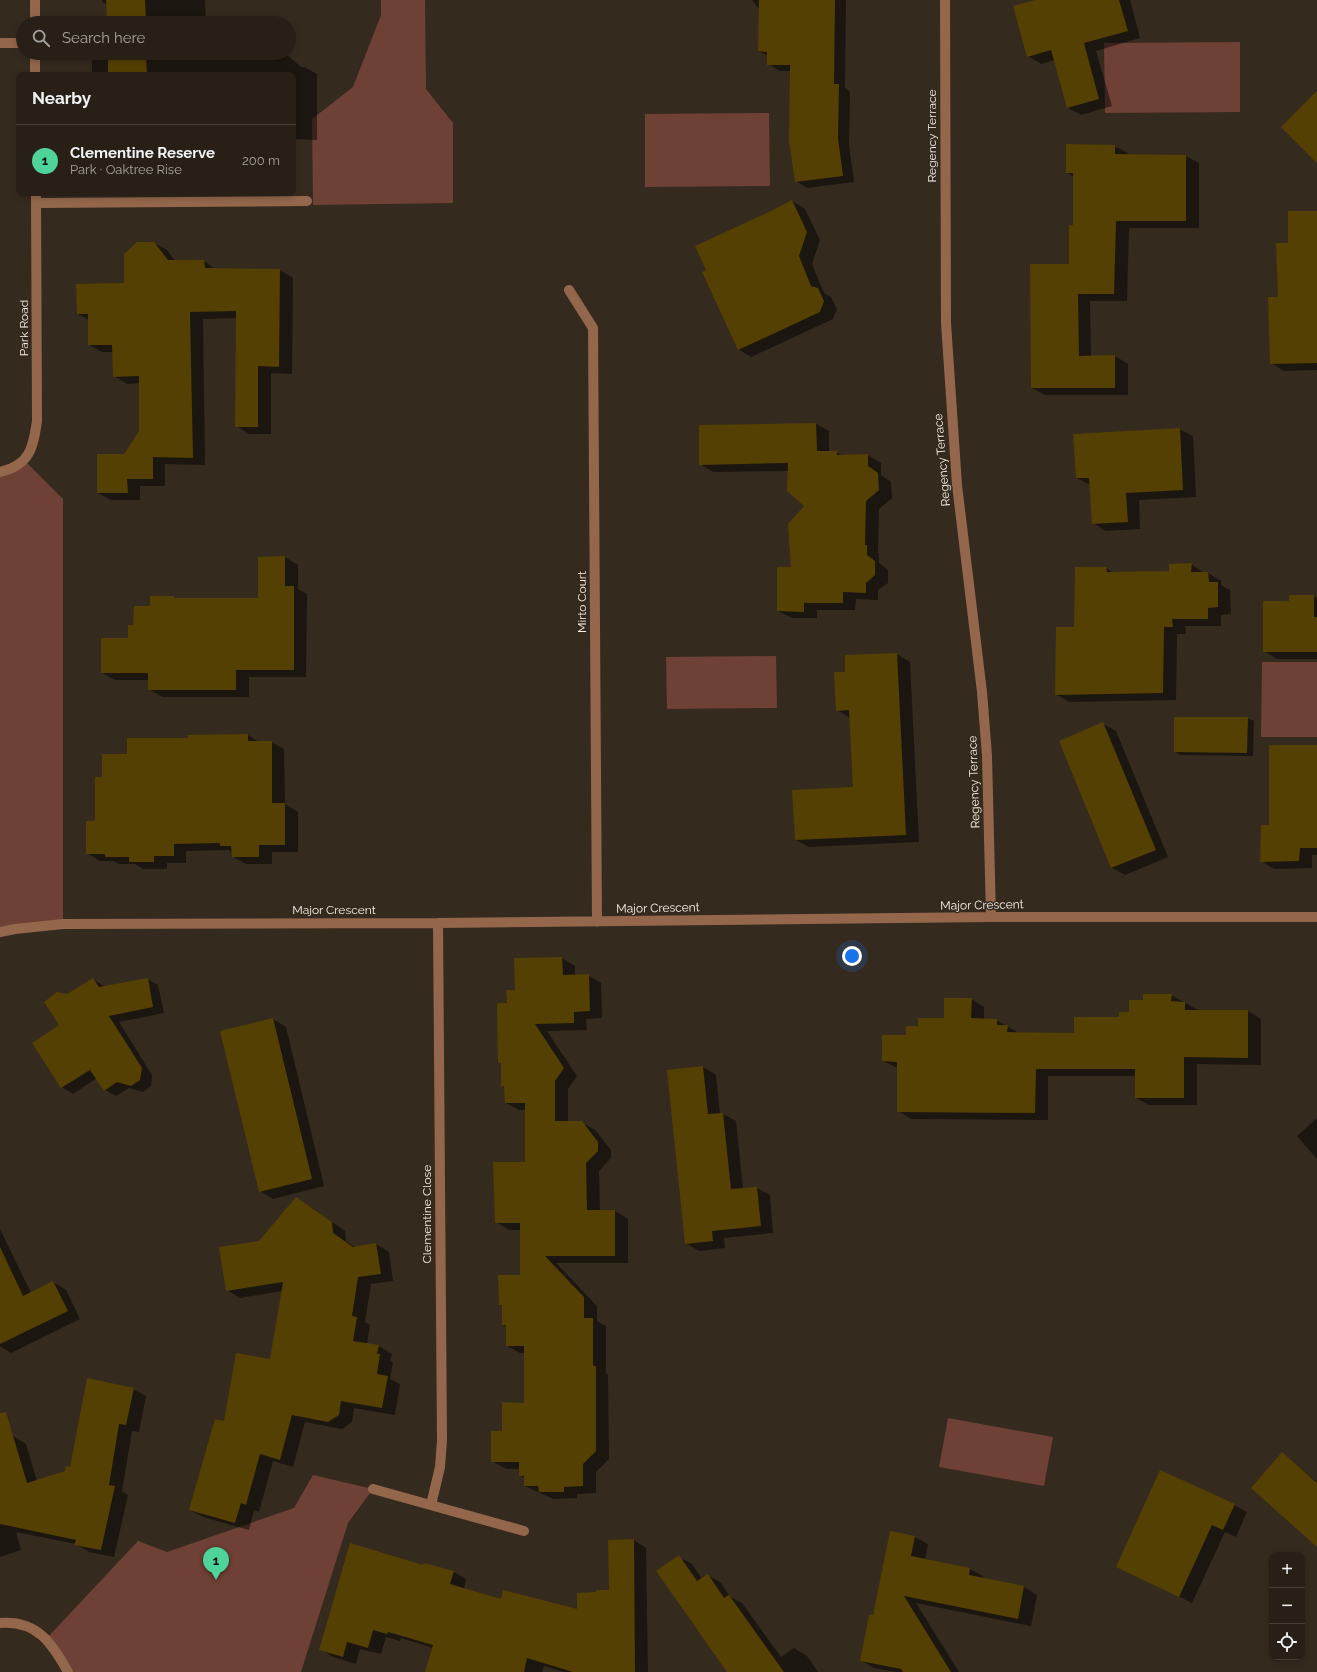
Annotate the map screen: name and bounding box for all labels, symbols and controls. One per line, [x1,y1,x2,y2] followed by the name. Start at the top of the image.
[16,16,296,60] search box
[30,27,52,49] icon: search
[62,29,145,47] text: Search here
[32,88,91,108] text: Nearby
[925,89,939,183] street label: Regency Terrace
[70,144,215,162] text: Clementine Reserve
[42,153,48,168] text: 1
[242,153,280,168] text: 200 m
[70,162,182,177] text: Park · Oaktree Rise
[17,300,31,356] street label: Park Road
[931,413,953,507] street label: Regency Terrace
[575,571,589,633] street label: Mirto Court
[965,735,983,829] street label: Regency Terrace
[940,897,1024,913] street label: Major Crescent
[616,900,700,916] street label: Major Crescent
[292,903,376,917] street label: Major Crescent
[842,946,862,966] your location
[420,1165,434,1263] street label: Clementine Close
[203,1547,229,1580] pin: 1
[1269,1552,1305,1660] map controls
[1269,1552,1305,1588] button: +
[1269,1588,1305,1624] button: −
[1269,1624,1305,1660] button: locate

